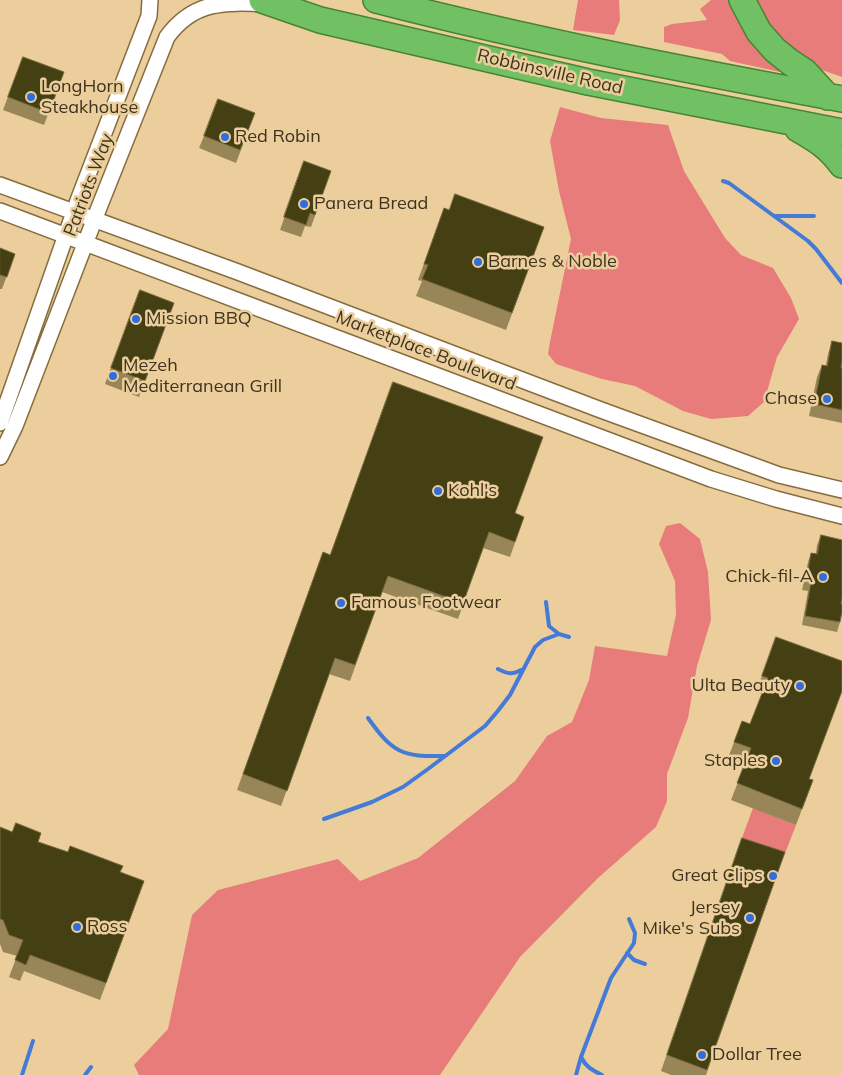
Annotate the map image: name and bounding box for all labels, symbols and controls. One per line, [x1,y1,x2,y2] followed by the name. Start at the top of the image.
[475,45,625,99] street label: Robbinsville Road
[41,76,138,118] place label: LongHorn Steakhouse
[25,91,37,103] marker: LongHorn Steakhouse
[235,126,321,148] place label: Red Robin
[59,130,119,240] street label: Patriots Way
[219,131,231,143] marker: Red Robin
[314,193,428,215] place label: Panera Bread
[298,198,310,210] marker: Panera Bread
[488,251,617,273] place label: Barnes & Noble
[472,256,484,268] marker: Barnes & Noble
[333,307,519,395] street label: Marketplace Boulevard
[146,308,252,330] place label: Mission BBQ
[130,313,142,325] marker: Mission BBQ
[123,355,282,398] place label: Mezeh Mediterranean Grill
[107,370,119,382] marker: Mezeh Mediterranean Grill
[765,388,817,410] place label: Chase
[821,393,833,405] marker: Chase
[448,480,497,502] place label: Kohl's
[432,485,444,497] marker: Kohl's
[725,566,813,588] place label: Chick-fil-A
[817,571,829,583] marker: Chick-fil-A
[351,592,501,614] place label: Famous Footwear
[335,597,347,609] marker: Famous Footwear
[692,675,790,697] place label: Ulta Beauty
[794,680,806,692] marker: Ulta Beauty
[704,750,766,772] place label: Staples
[770,755,782,767] marker: Staples
[671,865,763,887] place label: Great Clips
[767,870,779,882] marker: Great Clips
[643,897,740,940] place label: Jersey Mike's Subs
[744,912,756,924] marker: Jersey Mike's Subs
[87,916,127,938] place label: Ross
[71,921,83,933] marker: Ross
[712,1044,802,1066] place label: Dollar Tree
[696,1049,708,1061] marker: Dollar Tree

